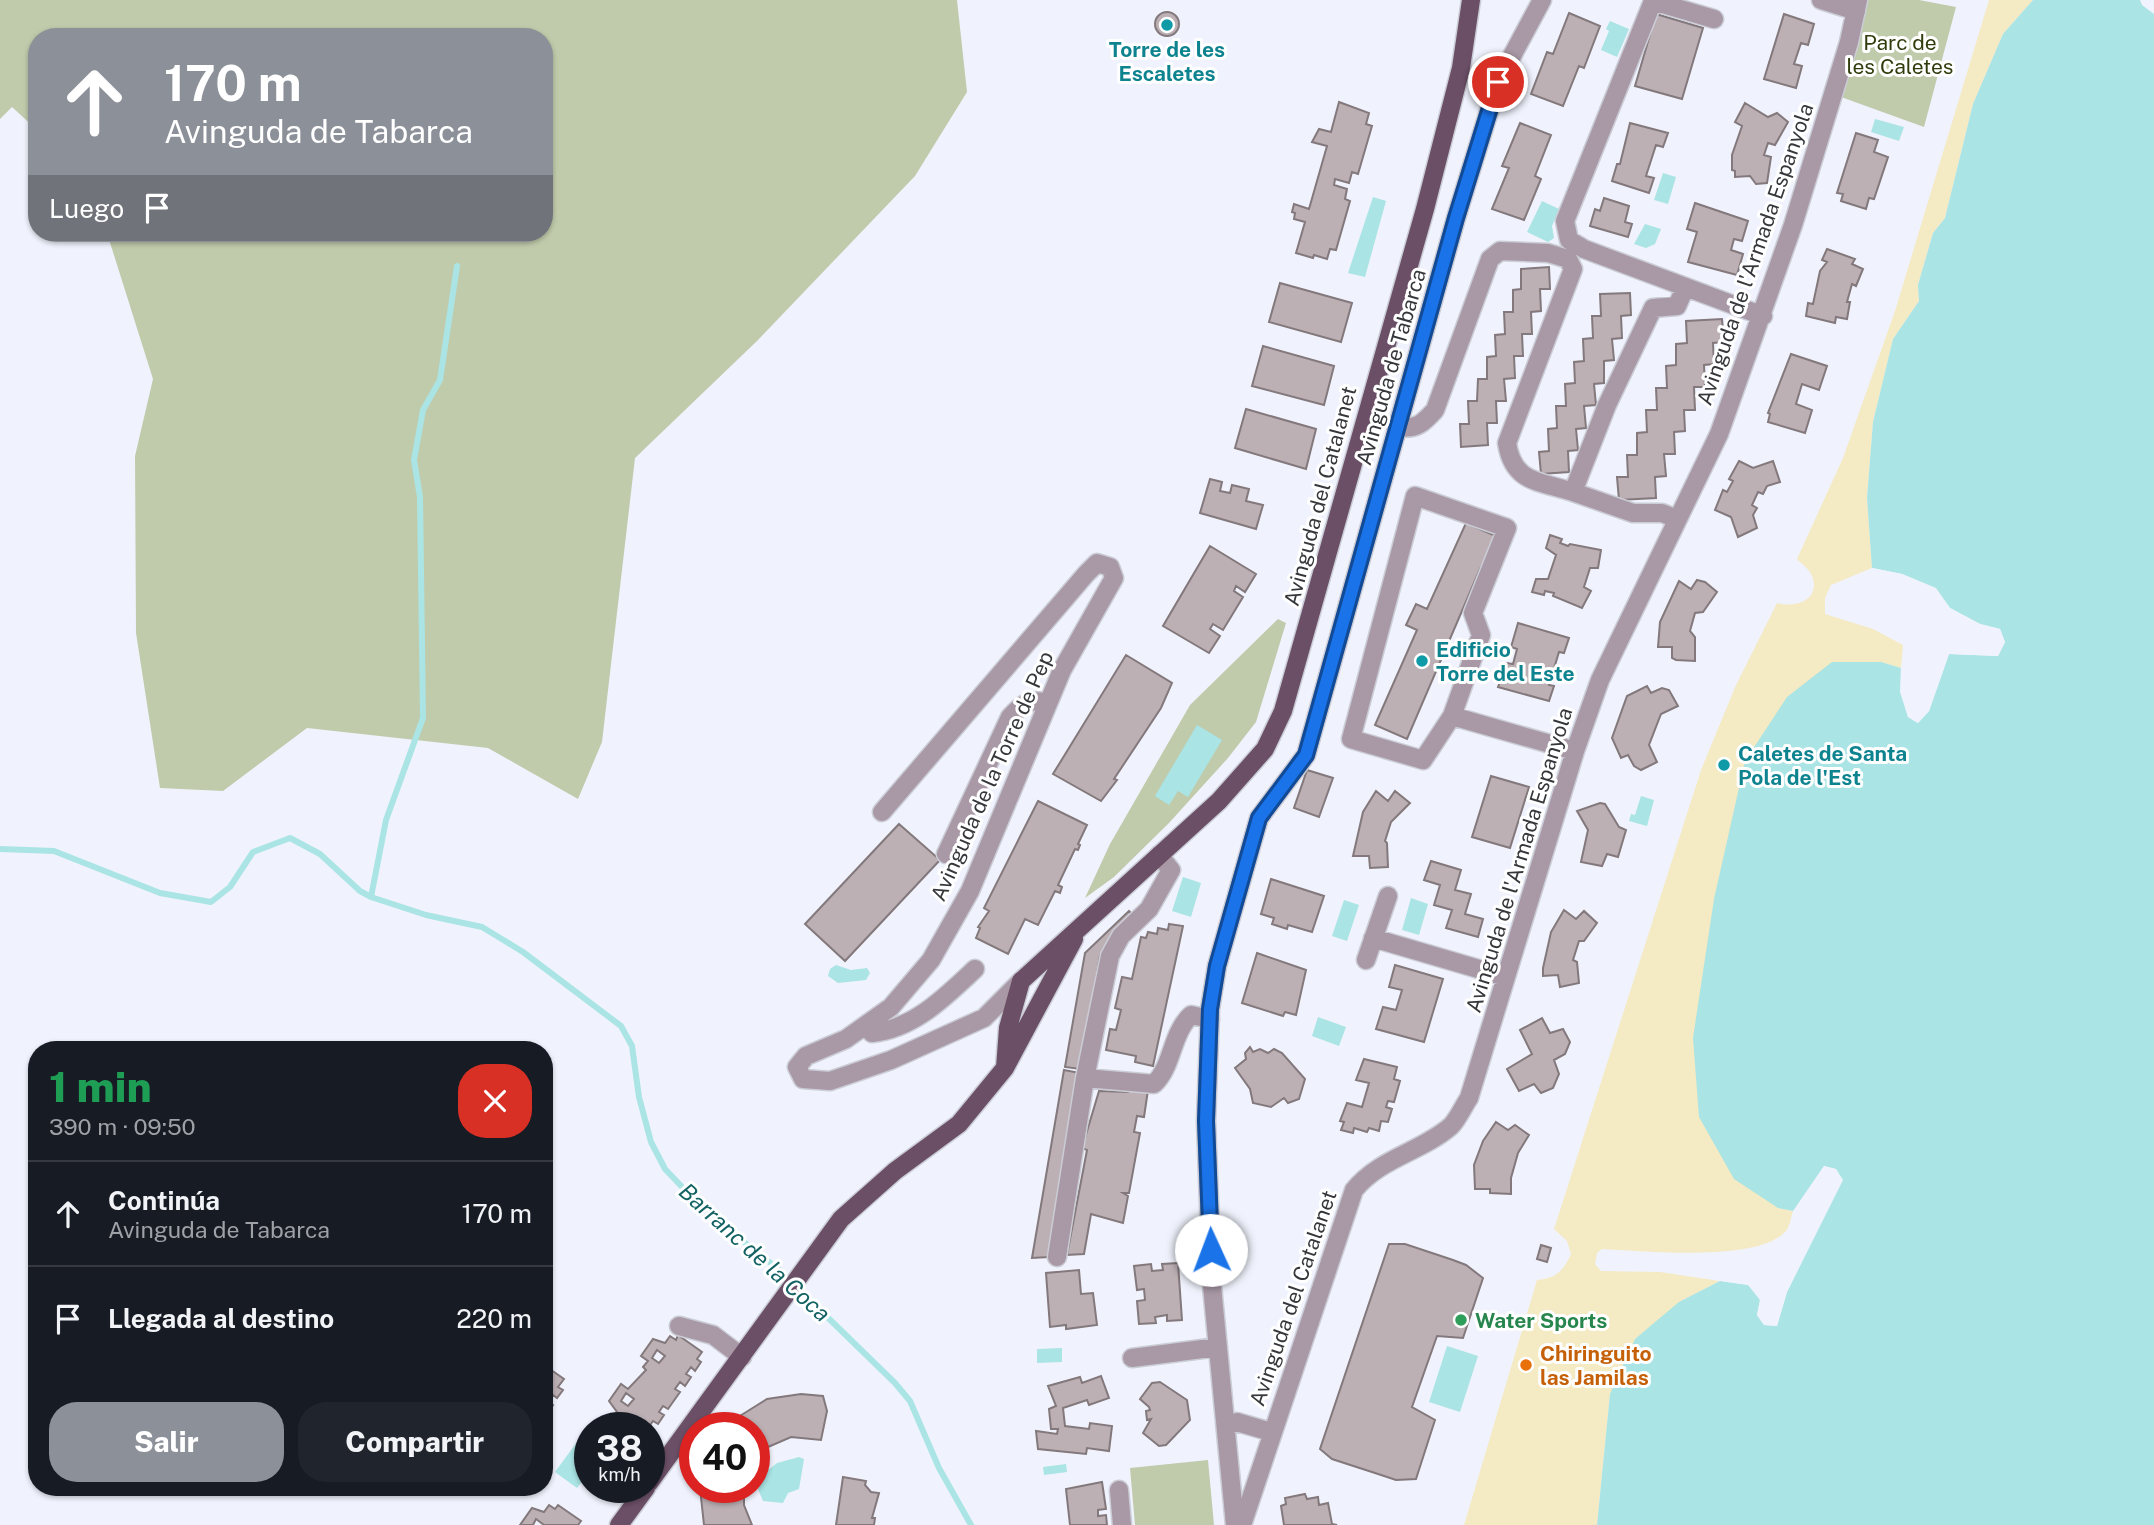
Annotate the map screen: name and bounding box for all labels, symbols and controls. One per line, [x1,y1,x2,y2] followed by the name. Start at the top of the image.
[1159,17,1175,33] marker: Torre de les Escaletes
[1847,30,1953,79] park label: Parc de les Caletes
[1109,37,1225,86] place label: Torre de les Escaletes
[1468,52,1528,112] pin
[164,54,302,112] text: 170 m
[49,56,140,147] icon: ahead
[1479,63,1517,101] icon: arrive
[1691,100,1819,408] street label: Avinguda de l'Armada Espanyola
[164,113,473,150] text: Avinguda de Tabarca
[138,189,176,227] icon: arrive
[49,193,124,224] text: Luego
[1351,266,1431,468] street label: Avinguda de Tabarca
[1279,383,1361,609] street label: Avinguda del Catalanet
[1436,637,1575,686] place label: Edificio Torre del Este
[926,647,1058,905] street label: Avinguda de la Torre de Pep
[1414,653,1430,669] marker: Edificio Torre del Este
[1461,704,1577,1016] street label: Avinguda de l'Armada Espanyola
[1738,741,1907,790] place label: Caletes de Santa Pola de l'Est
[1716,757,1732,773] marker: Caletes de Santa Pola de l'Est
[49,1062,152,1111] text: 1 min
[458,1064,532,1138] button: close
[49,1113,196,1140] text: 390 m · 09:50
[674,1177,836,1327] water label: Barranc de la Coca
[108,1185,220,1216] text: Continúa
[1244,1187,1342,1409] street label: Avinguda del Catalanet
[49,1195,87,1233] icon: ahead
[462,1198,532,1229] text: 170 m
[1174,1213,1248,1287] position arrow
[108,1216,330,1243] text: Avinguda de Tabarca
[49,1300,87,1338] icon: arrive
[108,1303,334,1334] text: Llegada al destino
[456,1303,532,1334] text: 220 m
[1475,1308,1607,1333] place label: Water Sports
[1453,1312,1469,1328] marker: Water Sports
[1540,1341,1652,1390] place label: Chiringuito las Jamilas
[1518,1357,1534,1373] marker: Chiringuito las Jamilas
[49,1402,284,1482] button: Salir
[298,1402,532,1482] button: Compartir
[679,1412,770,1503] speed limit sign: 40
[596,1428,643,1469] text: 38
[598,1464,641,1485] text: km/h

